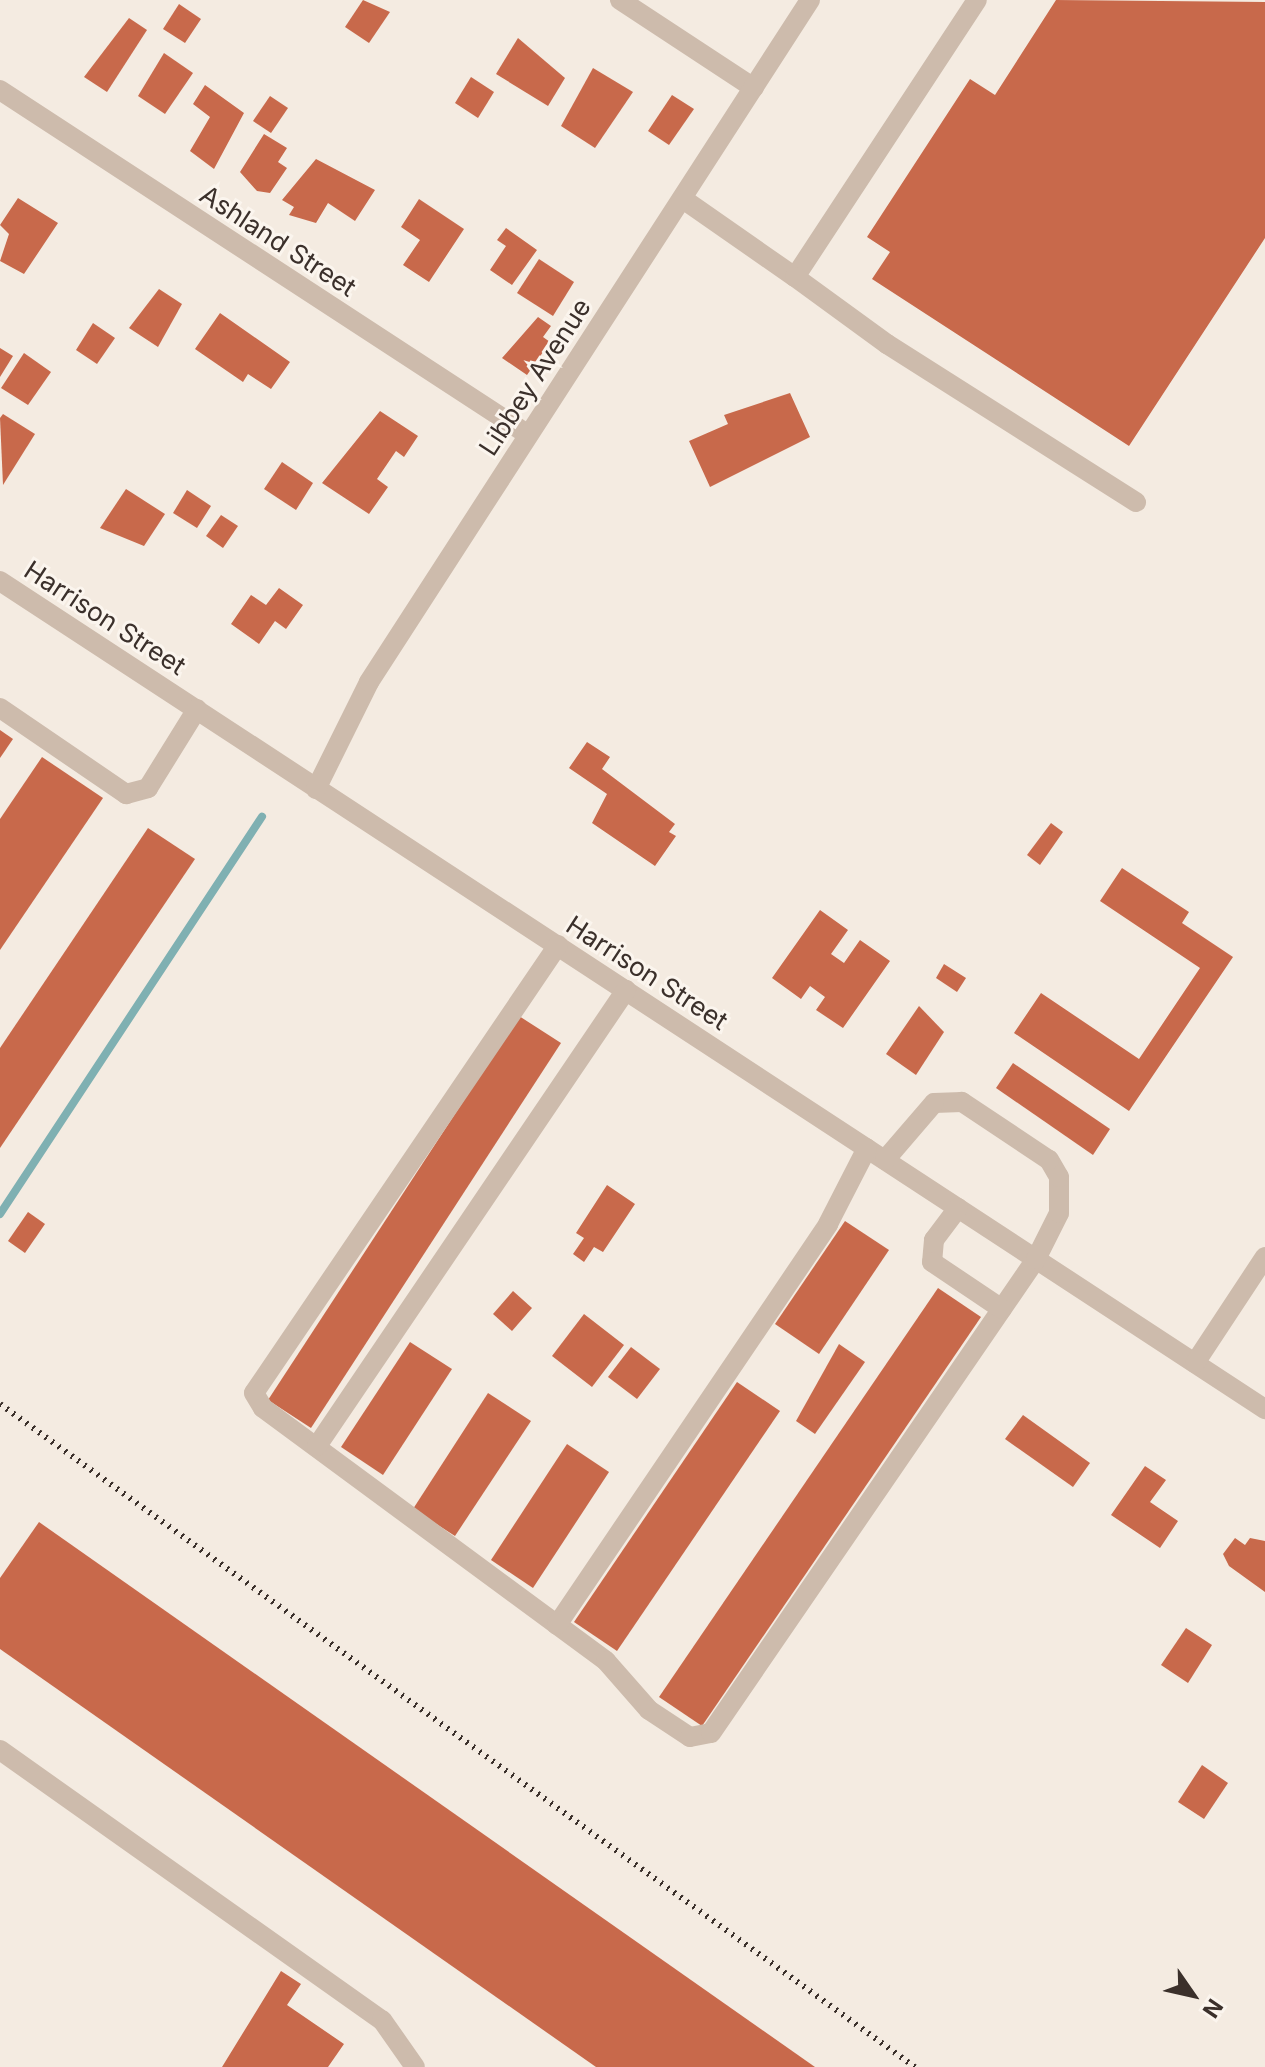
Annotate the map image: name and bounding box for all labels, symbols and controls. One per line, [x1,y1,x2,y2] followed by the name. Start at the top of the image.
[194,179,362,303] street label: Ashland Street
[473,293,597,461] street label: Libbey Avenue
[19,554,191,682] street label: Harrison Street
[561,909,733,1037] street label: Harrison Street
[1153,1955,1233,2035] north arrow
[1197,1994,1228,2023] text: N

